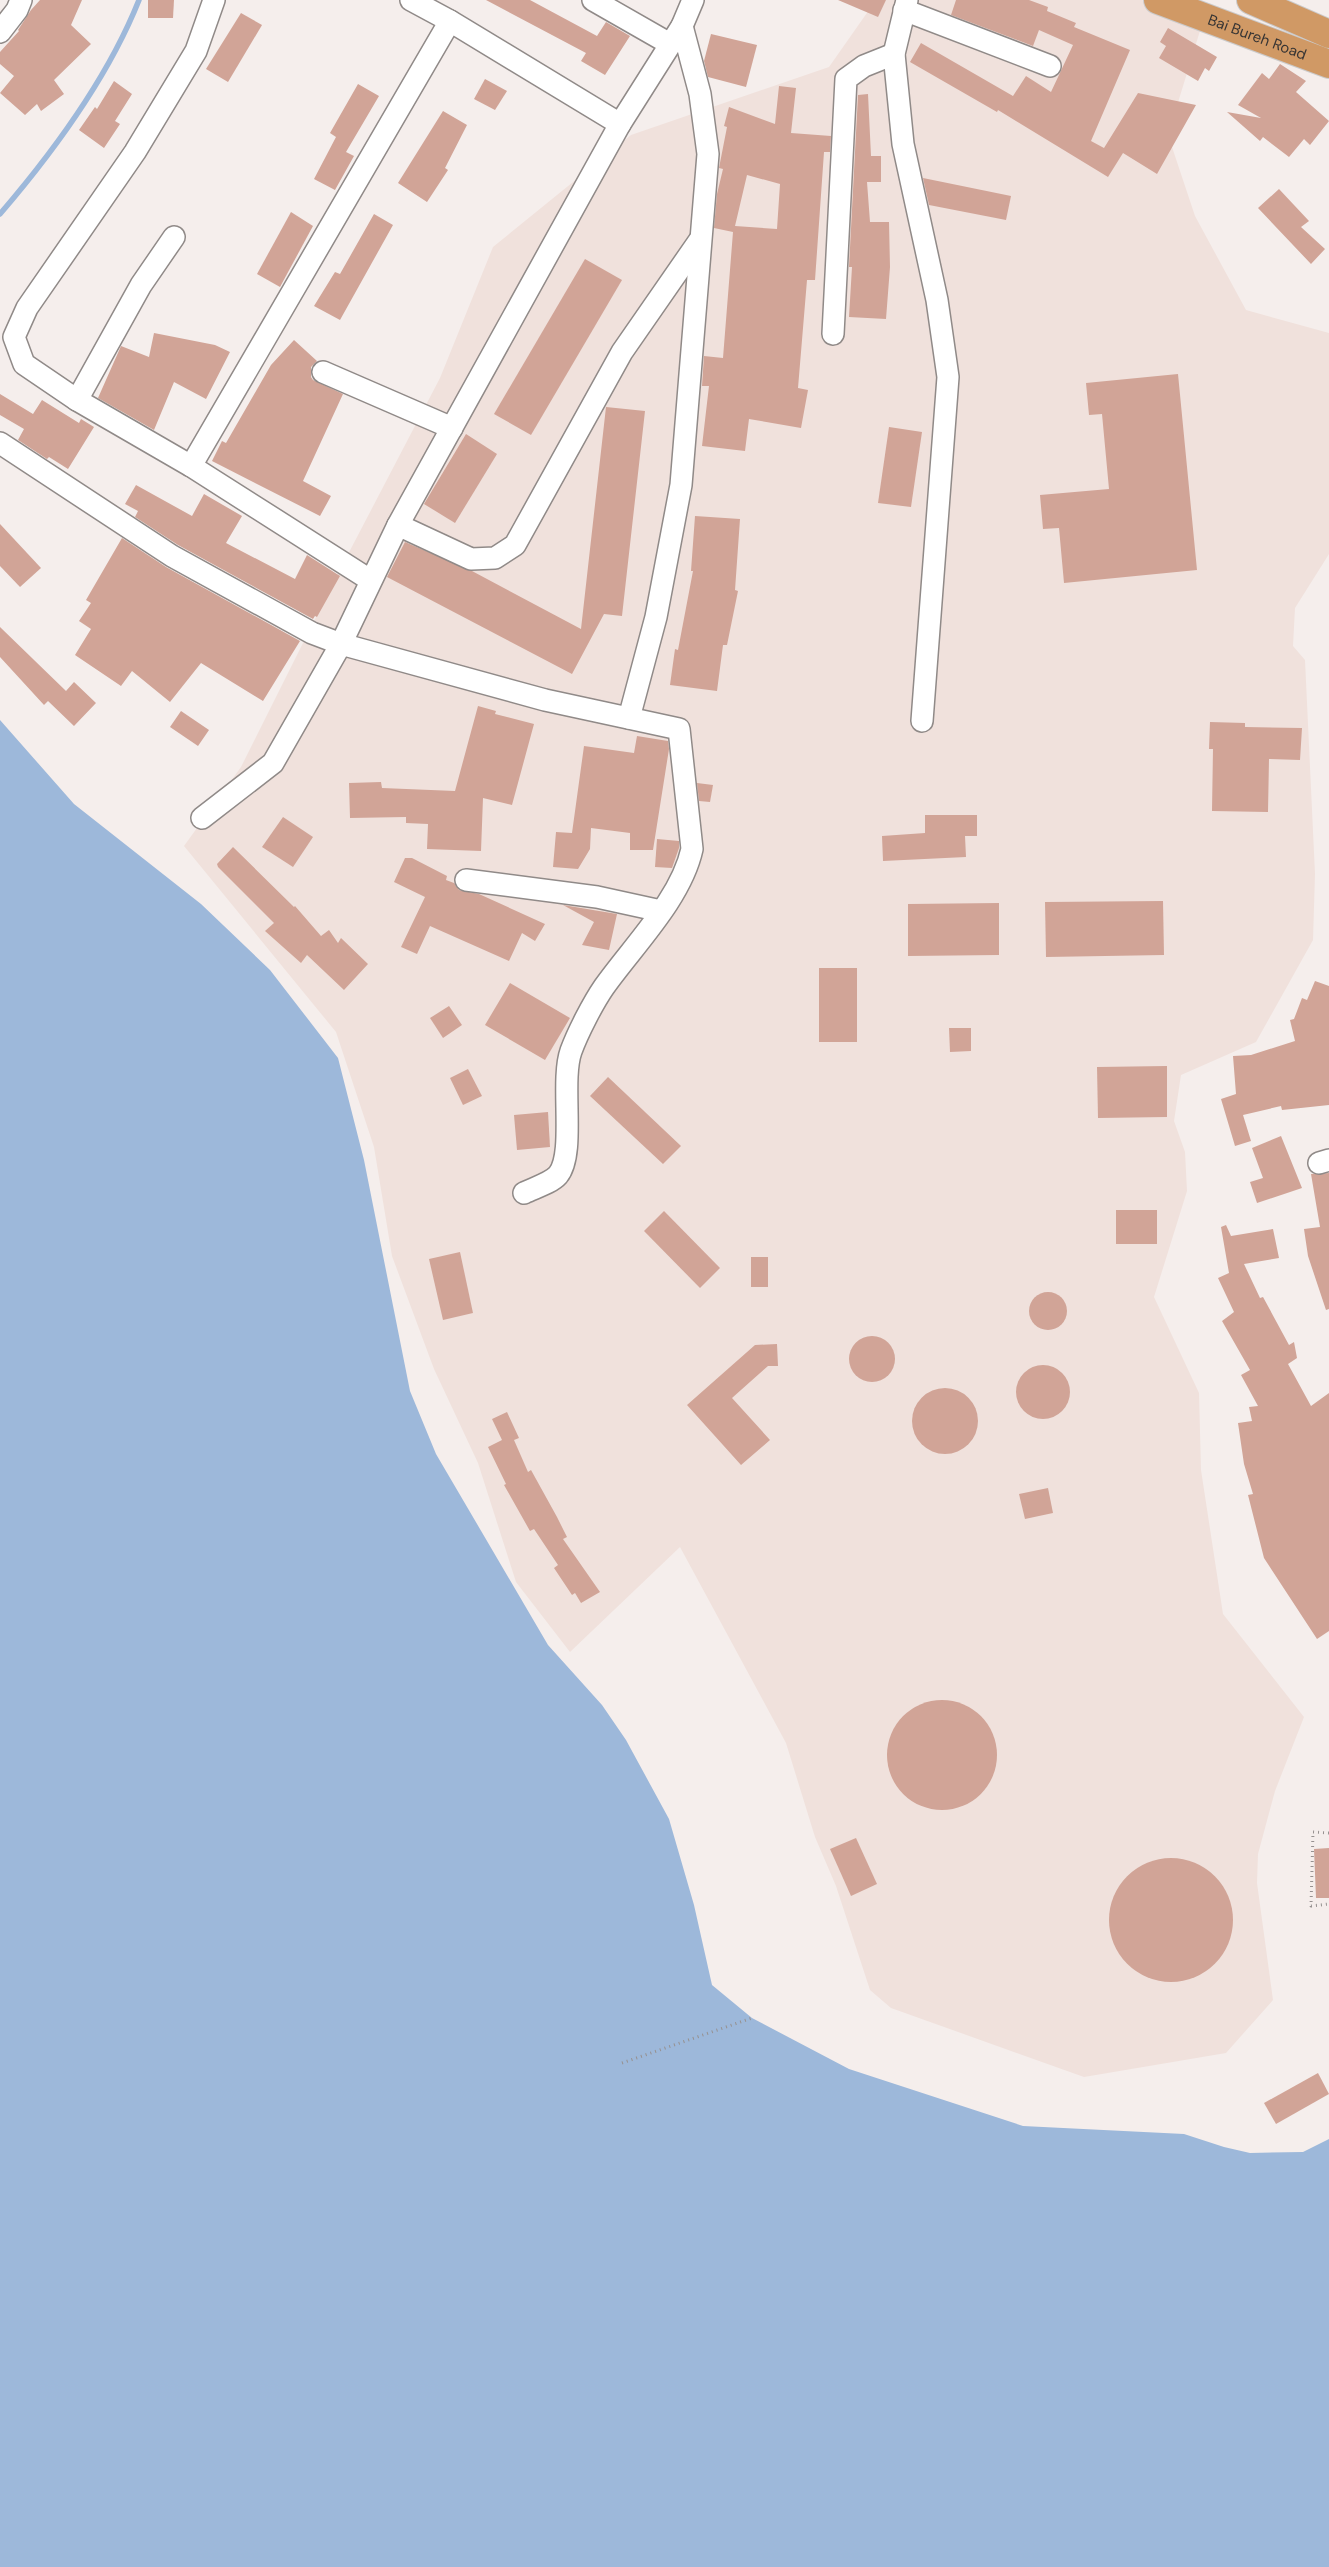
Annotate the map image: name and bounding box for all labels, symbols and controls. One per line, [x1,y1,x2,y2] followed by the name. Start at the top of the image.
[1205,10,1309,65] street label: Bai Bureh Road

